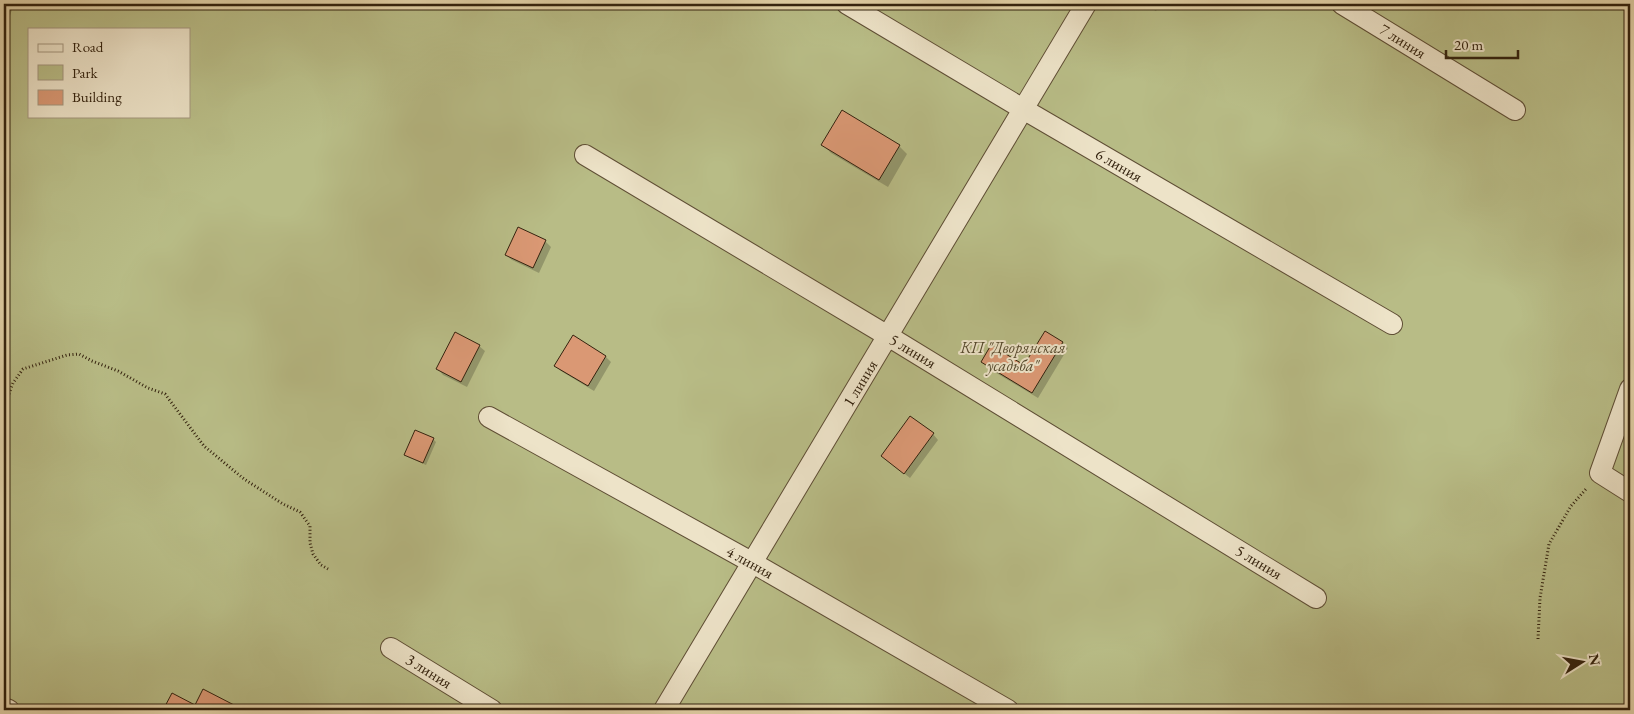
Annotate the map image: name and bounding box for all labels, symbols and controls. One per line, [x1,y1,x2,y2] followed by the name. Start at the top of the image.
[1376,19,1430,63] street label: 7 линия
[28,28,190,118] legend
[1446,28,1519,60] scale bar
[1454,35,1483,54] text: 20 m
[72,37,104,56] text: Road
[72,63,99,82] text: Park
[72,87,122,106] text: Building
[1092,143,1146,187] street label: 6 линия
[886,329,940,373] street label: 5 линия
[959,337,1066,376] park label: КП "Дворянская усадьба"
[838,356,882,410] street label: 1 линия
[723,540,777,584] street label: 4 линия
[1232,540,1286,584] street label: 5 линия
[1556,636,1606,686] north arrow
[402,649,456,693] street label: 3 линия
[1585,652,1605,667] text: N

